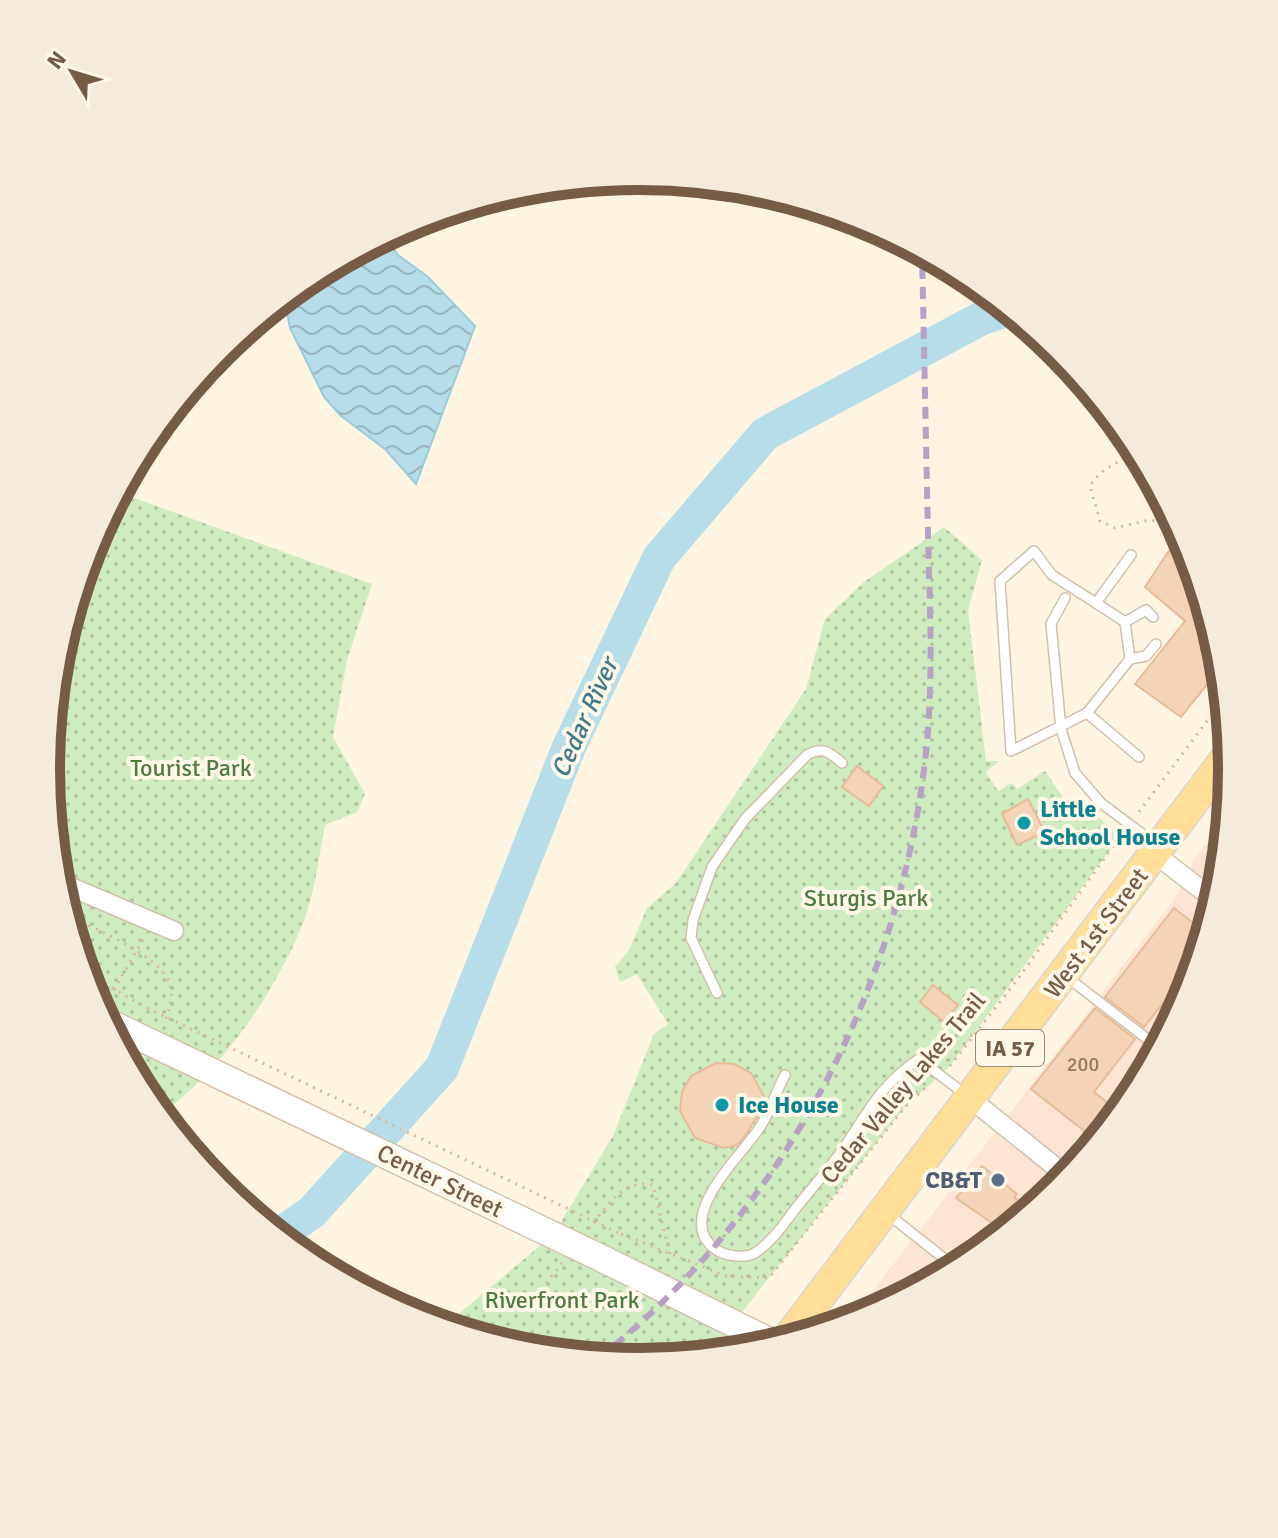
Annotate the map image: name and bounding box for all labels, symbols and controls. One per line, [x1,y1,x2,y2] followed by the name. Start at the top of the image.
[32,32,112,112] north arrow
[41,46,72,74] text: N
[545,650,627,783] water label: Cedar River
[130,753,252,783] park label: Tourist Park
[1040,794,1180,852] place label: Little School House
[1015,814,1033,832] marker: Little School House
[1037,862,1155,1004] street label: West 1st Street
[804,883,928,913] park label: Sturgis Park
[814,986,992,1190] street label: Cedar Valley Lakes Trail
[976,1030,1044,1066] road number: IA 57
[1067,1052,1099,1077] house number: 200
[738,1090,839,1120] place label: Ice House
[713,1096,731,1114] marker: Ice House
[372,1138,508,1224] street label: Center Street
[925,1165,983,1195] place label: CB&T
[989,1171,1007,1189] marker: CB&T
[484,1285,640,1315] park label: Riverfront Park

